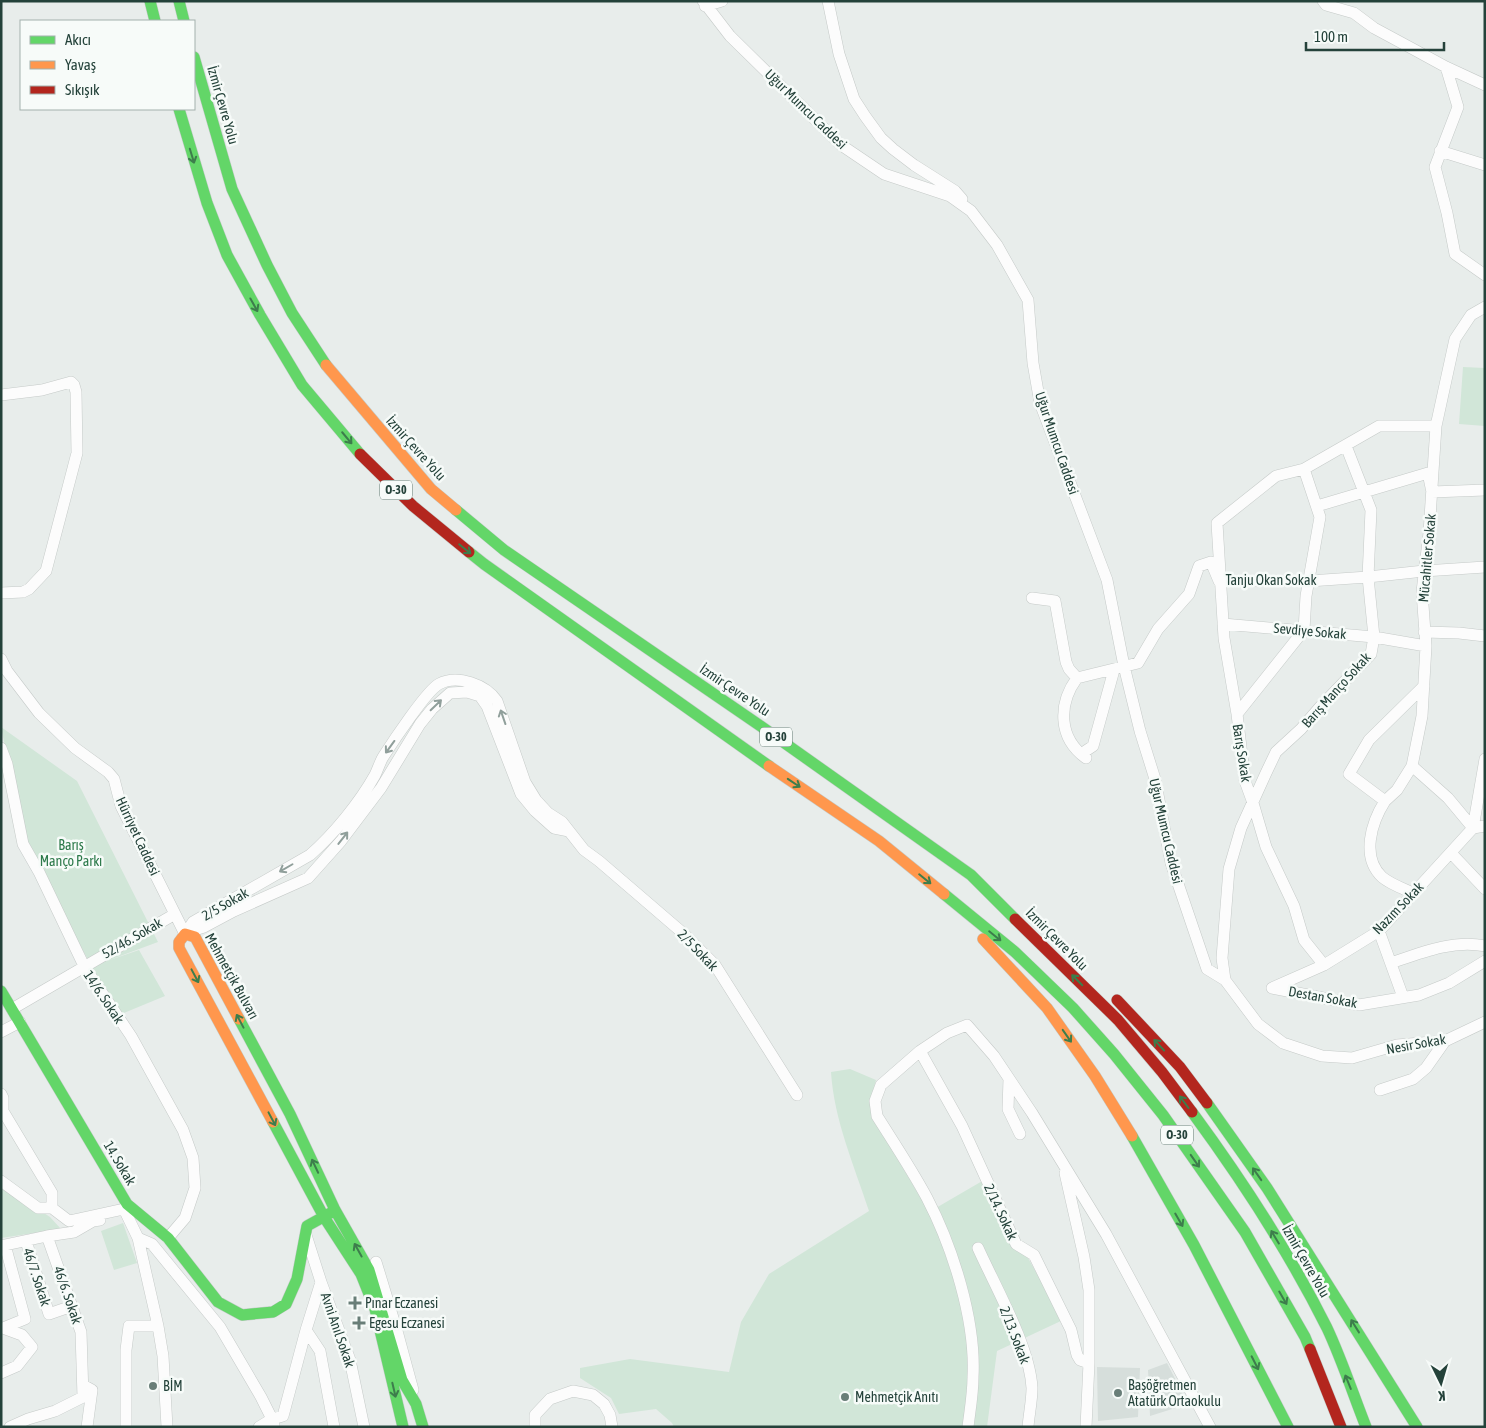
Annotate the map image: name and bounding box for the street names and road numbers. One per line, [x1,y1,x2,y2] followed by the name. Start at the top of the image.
[204,64,242,146] street label: İzmir Çevre Yolu
[762,66,850,152] street label: Uğur Mumcu Caddesi
[1032,389,1082,497] street label: Uğur Mumcu Caddesi
[383,413,449,483] street label: İzmir Çevre Yolu
[380,480,412,500] road number: O-30
[1415,513,1439,603] street label: Mücahitler Sokak
[1225,572,1317,588] street label: Tanju Okan Sokak
[1273,620,1347,642] street label: Sevdiye Sokak
[1298,649,1374,731] street label: Barış Manço Sokak
[697,661,773,719] street label: İzmir Çevre Yolu
[1230,723,1254,783] street label: Barış Sokak
[760,728,792,746] road number: O-30
[1146,777,1186,885] street label: Uğur Mumcu Caddesi
[113,794,163,878] street label: Hürriyet Caddesi
[1369,879,1427,937] street label: Nazım Sokak
[199,884,251,924] street label: 2/5 Sokak
[1023,905,1091,973] street label: İzmir Çevre Yolu
[99,914,165,962] street label: 52/46. Sokak
[674,926,722,974] street label: 2/5 Sokak
[202,930,262,1022] street label: Mehmetçik Bulvarı
[81,968,127,1026] street label: 14/6. Sokak
[1287,983,1359,1011] street label: Destan Sokak
[1385,1031,1447,1057] street label: Nesir Sokak
[1161,1126,1193,1144] road number: O-30
[101,1138,139,1188] street label: 14. Sokak
[981,1181,1021,1243] street label: 2/14. Sokak
[1279,1222,1333,1300] street label: İzmir Çevre Yolu
[20,1246,54,1308] street label: 46/7. Sokak
[51,1264,85,1326] street label: 46/6. Sokak
[318,1290,358,1370] street label: Avni Anıl Sokak
[997,1304,1033,1366] street label: 2/13. Sokak

